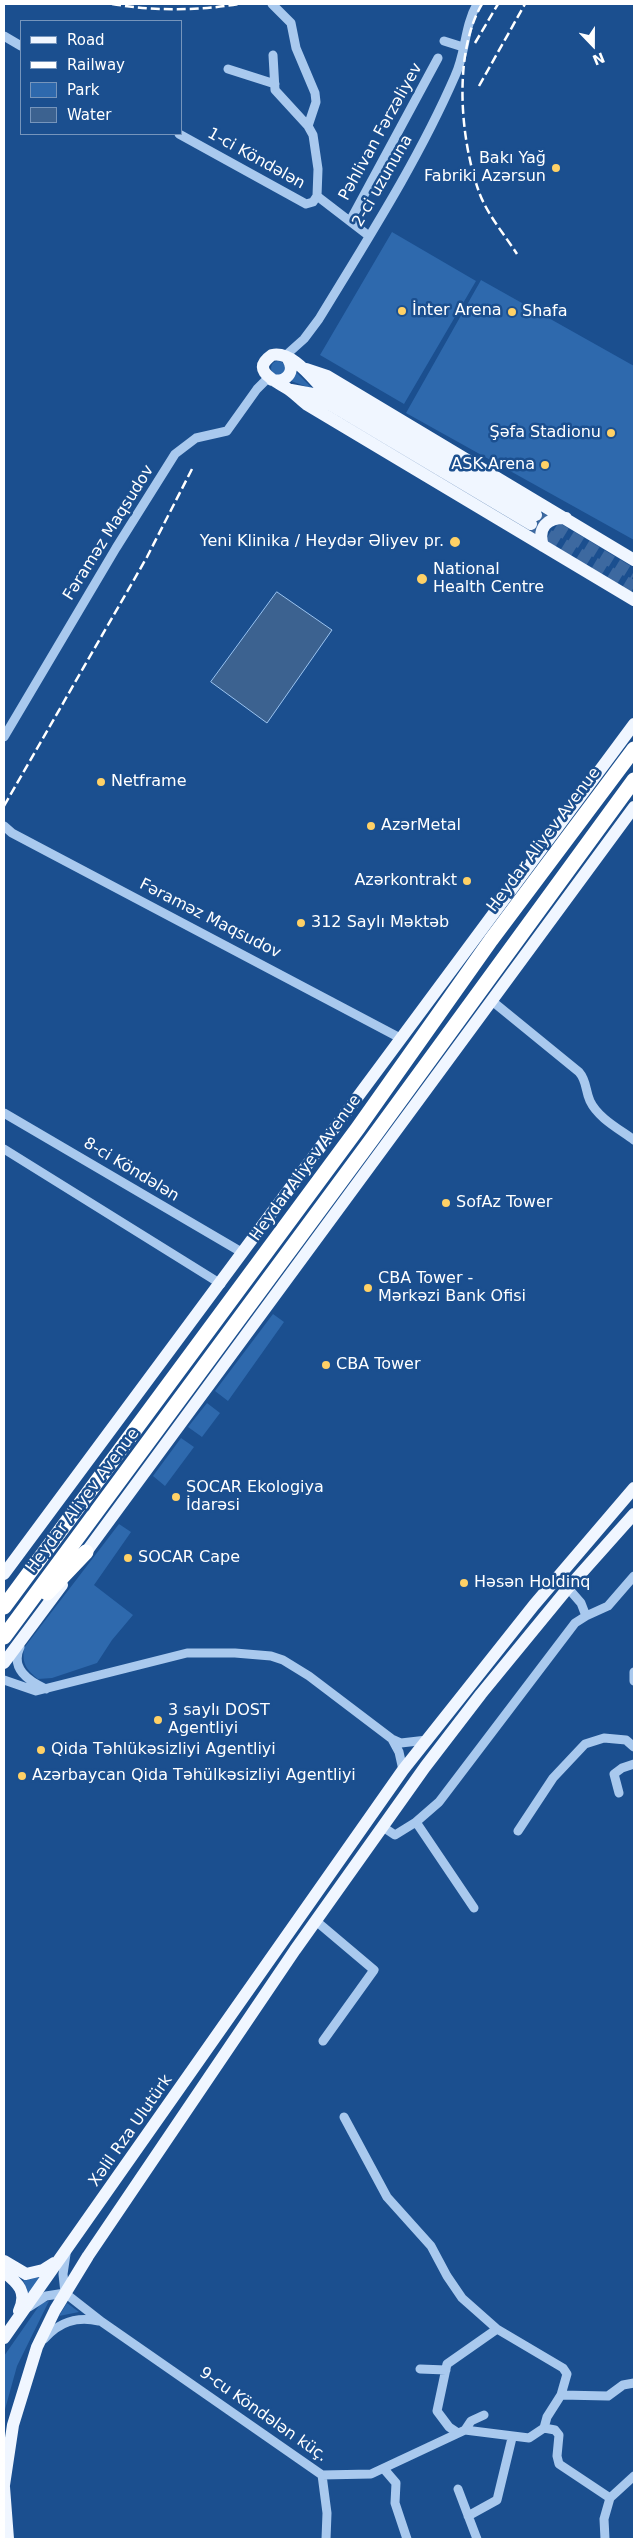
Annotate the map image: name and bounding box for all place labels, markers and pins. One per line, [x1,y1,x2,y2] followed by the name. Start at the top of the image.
[424,149,546,187] place label: Bakı Yağ Fabriki Azərsun
[550,162,562,174] marker: Bakı Yağ Fabriki Azərsun
[412,301,502,321] place label: İnter Arena
[522,302,568,322] place label: Shafa
[396,305,408,317] marker: İnter Arena
[506,306,518,318] marker: Shafa
[490,423,601,443] place label: Şəfa Stadionu
[605,427,617,439] marker: Şəfa Stadionu
[451,455,535,475] place label: ASK Arena
[539,459,551,471] marker: ASK Arena
[200,532,444,552] place label: Yeni Klinika / Heydər Əliyev pr.
[448,535,462,549] marker: Yeni Klinika / Heydər Əliyev pr.
[433,560,544,598] place label: National Health Centre
[415,572,429,586] marker: National Health Centre
[111,772,187,792] place label: Netframe
[95,776,107,788] marker: Netframe
[381,816,461,836] place label: AzərMetal
[365,820,377,832] marker: AzərMetal
[354,871,457,891] place label: Azərkontrakt
[461,875,473,887] marker: Azərkontrakt
[311,913,449,933] place label: 312 Saylı Məktəb
[295,917,307,929] marker: 312 Saylı Məktəb
[456,1193,552,1213] place label: SofAz Tower
[440,1197,452,1209] marker: SofAz Tower
[378,1269,526,1307] place label: CBA Tower - Mərkəzi Bank Ofisi
[362,1282,374,1294] marker: CBA Tower - Mərkəzi Bank Ofisi
[336,1355,421,1375] place label: CBA Tower
[320,1359,332,1371] marker: CBA Tower
[186,1478,324,1516] place label: SOCAR Ekologiya İdarəsi
[170,1491,182,1503] marker: SOCAR Ekologiya İdarəsi
[138,1548,240,1568] place label: SOCAR Cape
[122,1552,134,1564] marker: SOCAR Cape
[474,1573,590,1593] place label: Həsən Holdinq
[458,1577,470,1589] marker: Həsən Holdinq
[168,1701,270,1739] place label: 3 saylı DOST Agentliyi
[152,1714,164,1726] marker: 3 saylı DOST Agentliyi
[51,1740,276,1760] place label: Qida Təhlükəsizliyi Agentliyi
[35,1744,47,1756] marker: Qida Təhlükəsizliyi Agentliyi
[32,1766,356,1786] place label: Azərbaycan Qida Təhülkəsizliyi Agentliyi
[16,1770,28,1782] marker: Azərbaycan Qida Təhülkəsizliyi Agentliyi

